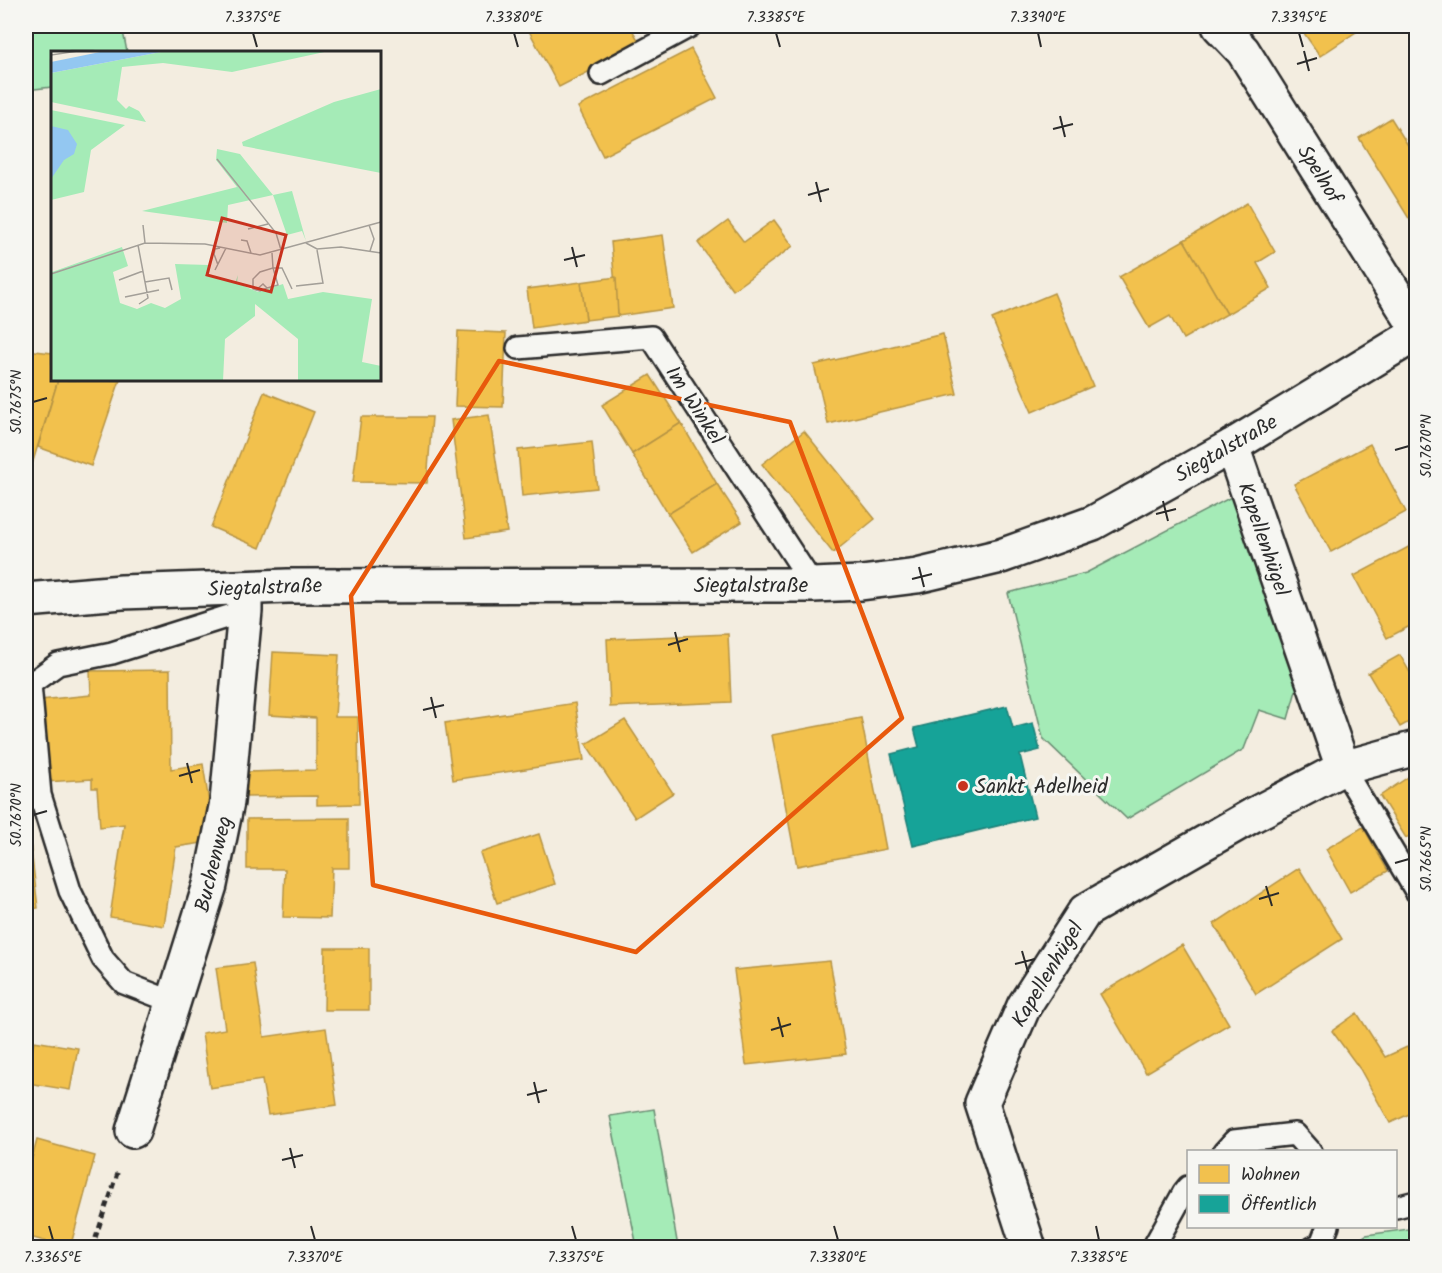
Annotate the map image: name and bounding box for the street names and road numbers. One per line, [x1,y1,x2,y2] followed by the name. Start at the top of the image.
[1288,139,1351,213] street label: Spelhof
[656,360,732,452] street label: Im Winkel
[1169,406,1285,492] street label: Siegtalstraße
[1228,478,1297,601] street label: Kapellenhügel
[207,570,323,607] street label: Siegtalstraße
[694,570,809,603] street label: Siegtalstraße
[187,813,242,916] street label: Buchenweg
[1004,915,1093,1034] street label: Kapellenhügel

